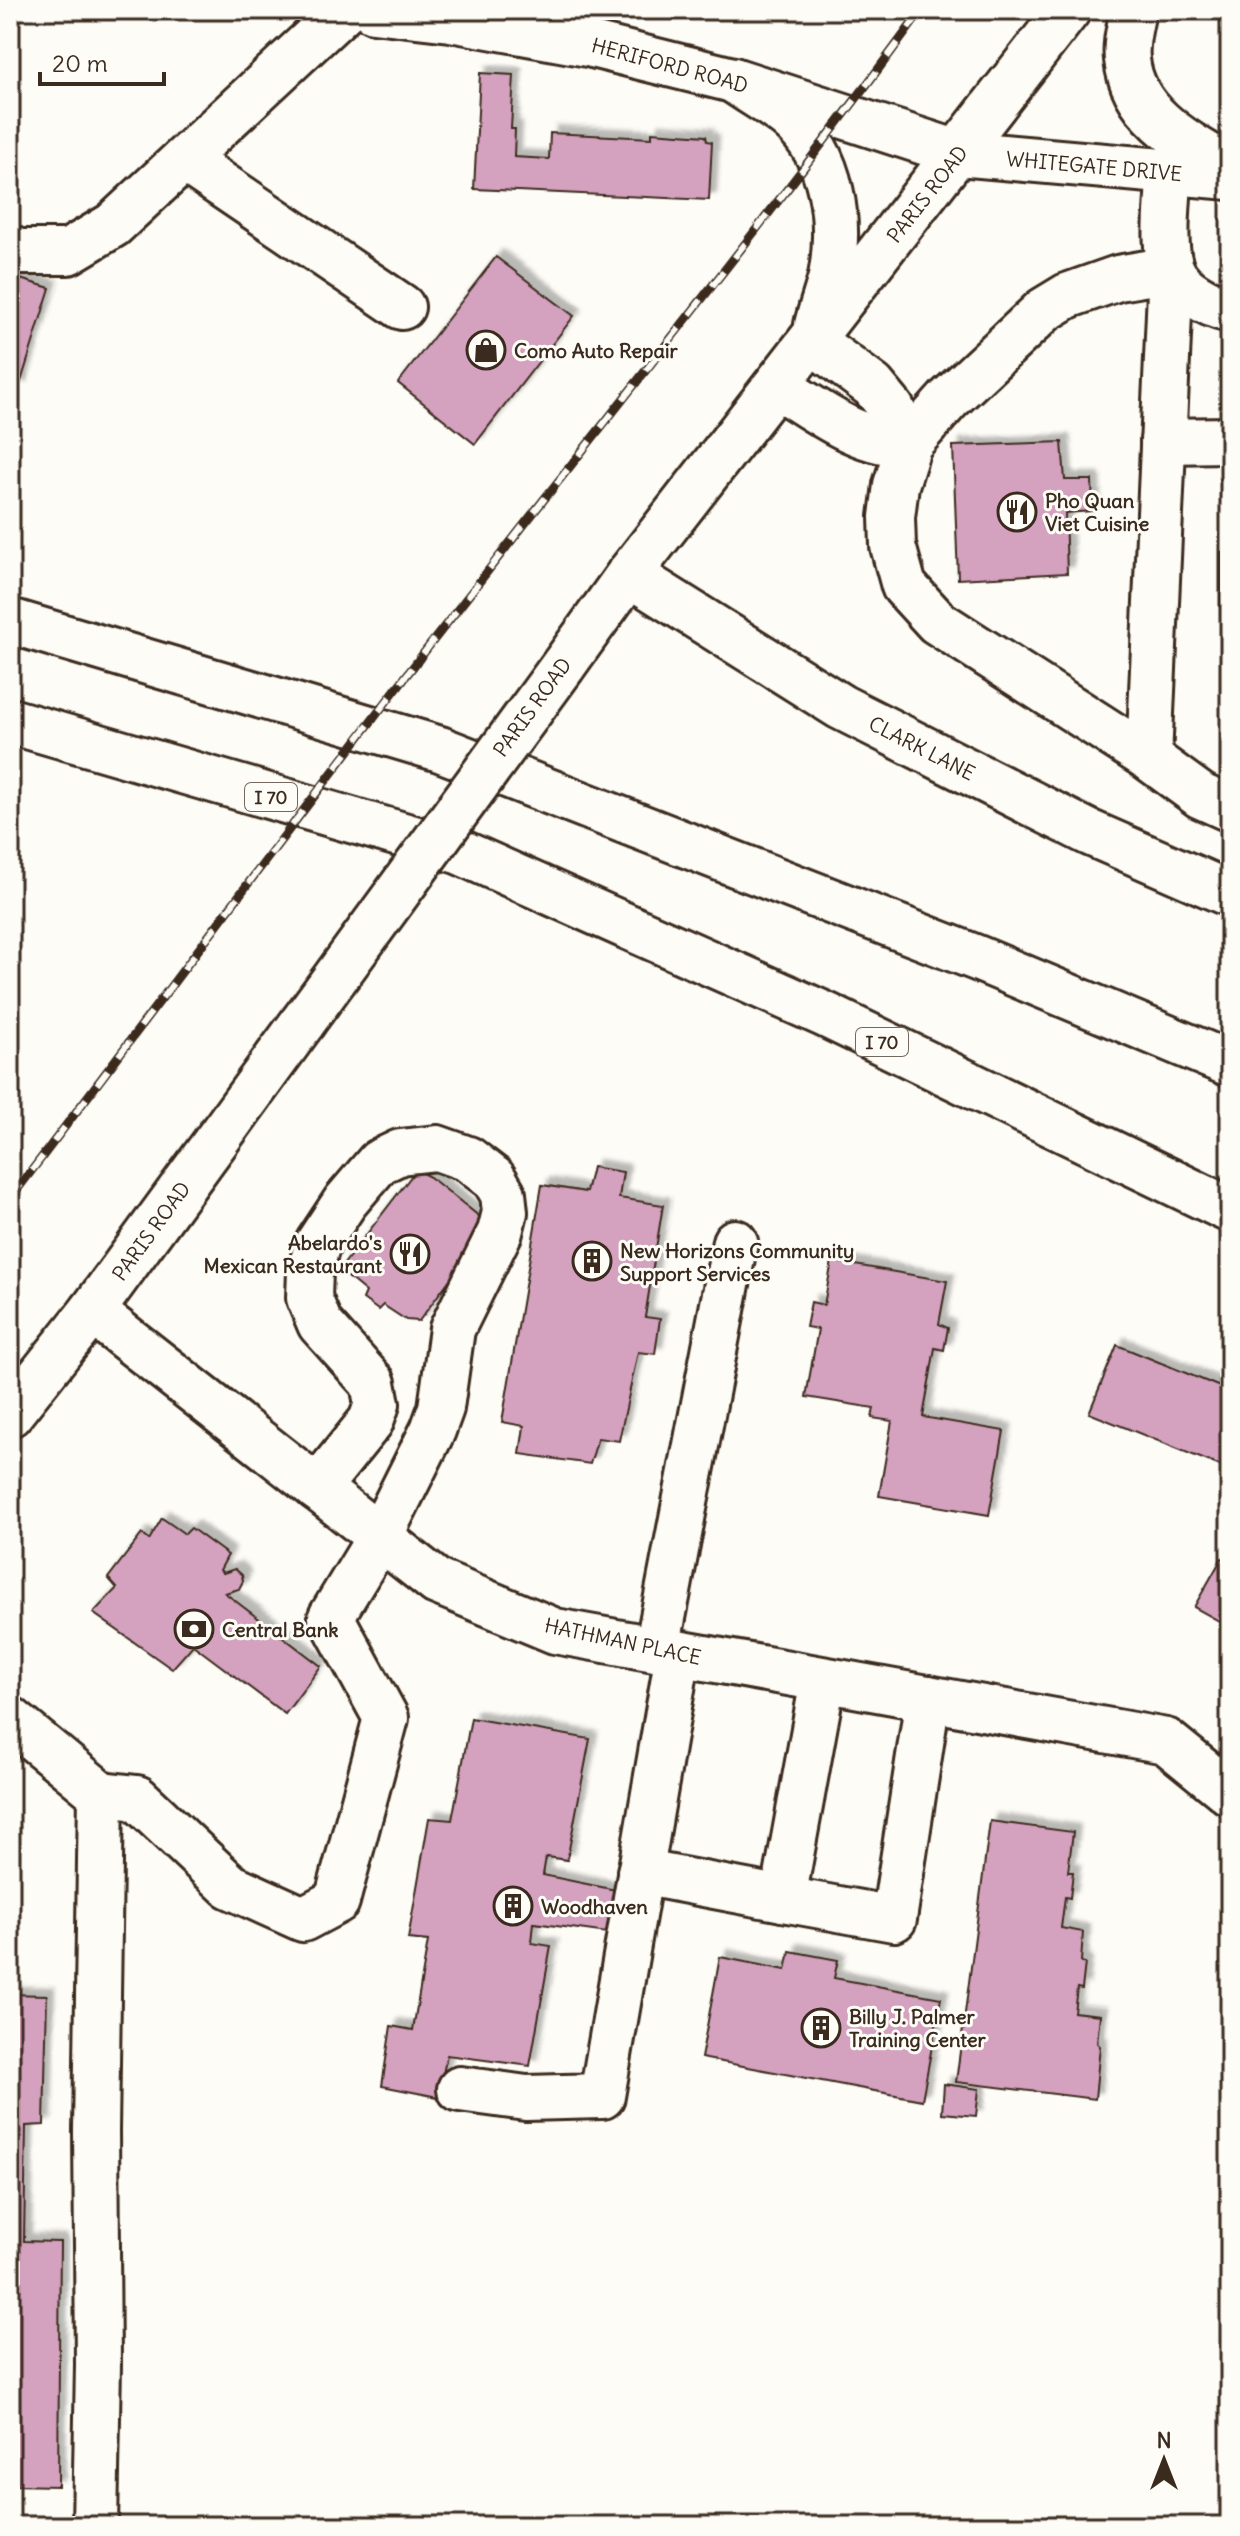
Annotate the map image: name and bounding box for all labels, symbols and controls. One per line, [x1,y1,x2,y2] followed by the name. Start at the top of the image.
[589,32,751,98] street label: HERIFORD ROAD
[40,36,164,86] scale bar
[52,48,108,78] text: 20 m
[881,140,973,248] street label: PARIS ROAD
[1005,146,1183,186] street label: WHITEGATE DRIVE
[465,329,507,371] shop icon: Como Auto Repair
[514,338,678,363] place label: Como Auto Repair
[1045,488,1149,536] place label: Pho Quan Viet Cuisine
[996,491,1038,533] restaurant icon: Pho Quan Viet Cuisine
[488,652,576,762] street label: PARIS ROAD
[865,711,979,785] street label: CLARK LANE
[245,783,297,811] road number: I 70
[856,1028,908,1056] road number: I 70
[107,1176,195,1286] street label: PARIS ROAD
[204,1230,382,1278] place label: Abelardo's Mexican Restaurant
[389,1233,431,1275] restaurant icon: Abelardo's Mexican Restaurant
[620,1238,854,1286] place label: New Horizons Community Support Services
[571,1240,613,1282] building icon: New Horizons Community Support Services
[173,1608,215,1650] bank icon: Central Bank
[543,1612,703,1670] street label: HATHMAN PLACE
[222,1617,338,1642] place label: Central Bank
[492,1885,534,1927] building icon: Woodhaven
[541,1894,648,1919] place label: Woodhaven
[849,2004,987,2052] place label: Billy J. Palmer Training Center
[800,2007,842,2049] building icon: Billy J. Palmer Training Center
[1124,2420,1204,2500] north arrow
[1156,2426,1172,2454] text: N

